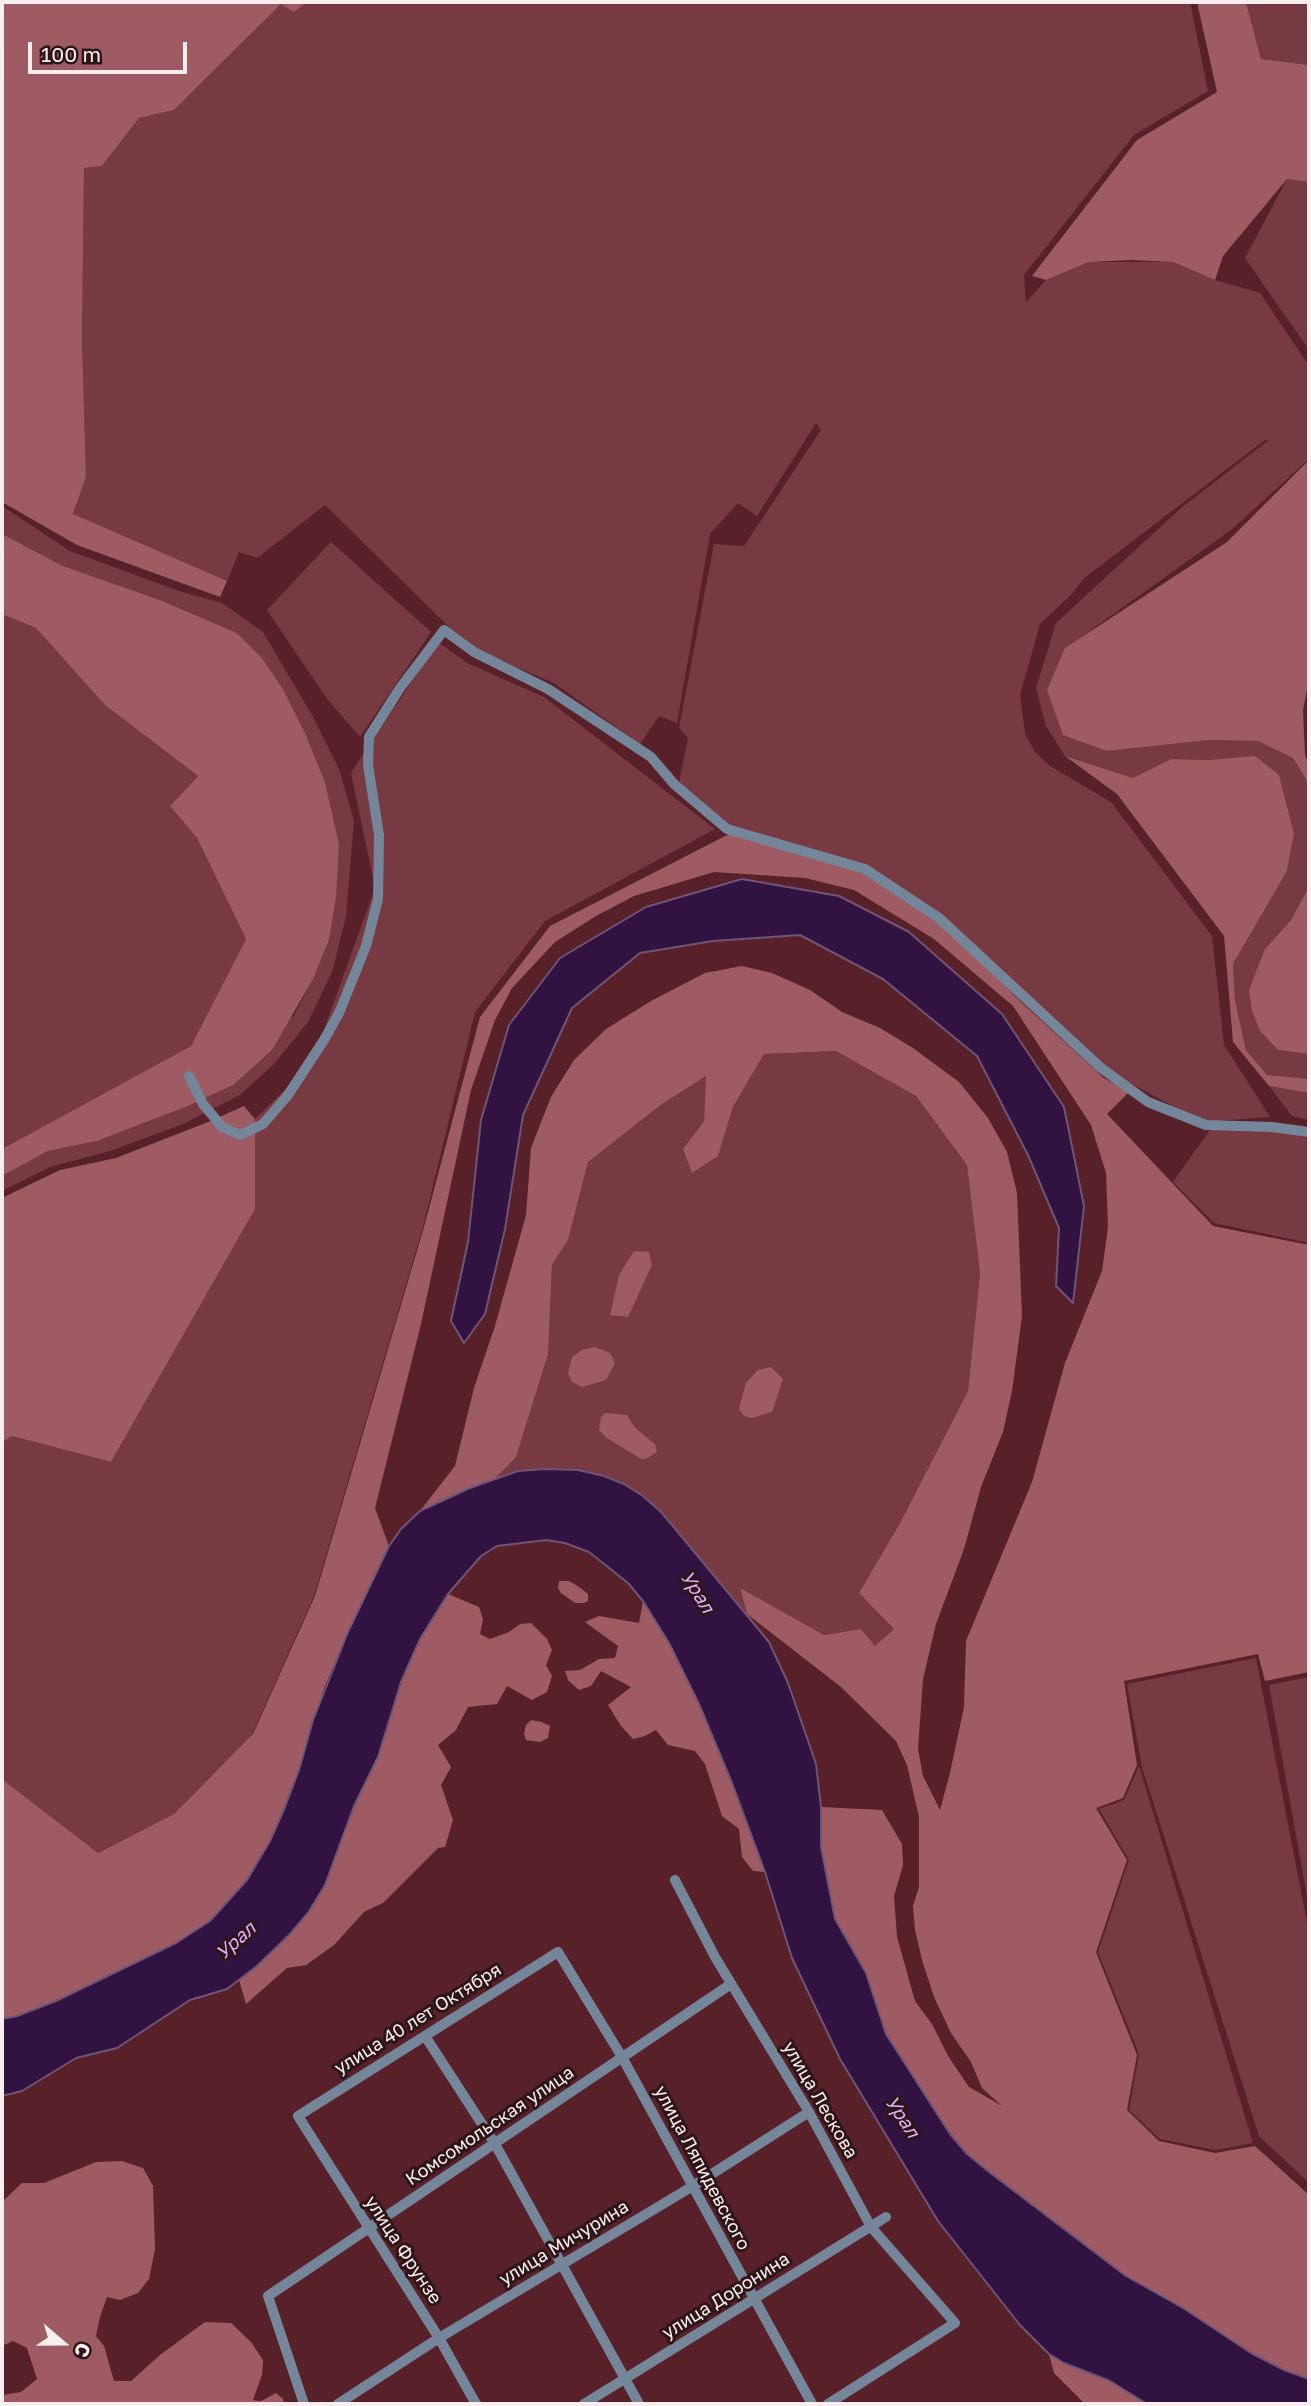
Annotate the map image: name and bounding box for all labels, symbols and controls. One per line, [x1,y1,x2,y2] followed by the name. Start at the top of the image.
[32,28,191,72] scale bar
[41,41,101,67] text: 100 m
[675,1567,719,1617] water label: Урал
[211,1917,261,1965] water label: Урал
[331,1959,505,2079] street label: улица 40 лет Октября
[778,2038,862,2162] street label: улица Лескова
[402,2062,578,2190] street label: Комсомольская улица
[649,2082,755,2254] street label: улица Ляпидевского
[880,2092,924,2142] water label: Урал
[360,2192,446,2308] street label: улица Фрунзе
[495,2196,633,2290] street label: улица Мичурина
[658,2248,794,2344] street label: улица Доронина
[28,2308,98,2378] north arrow
[70,2340,96,2361] text: С

